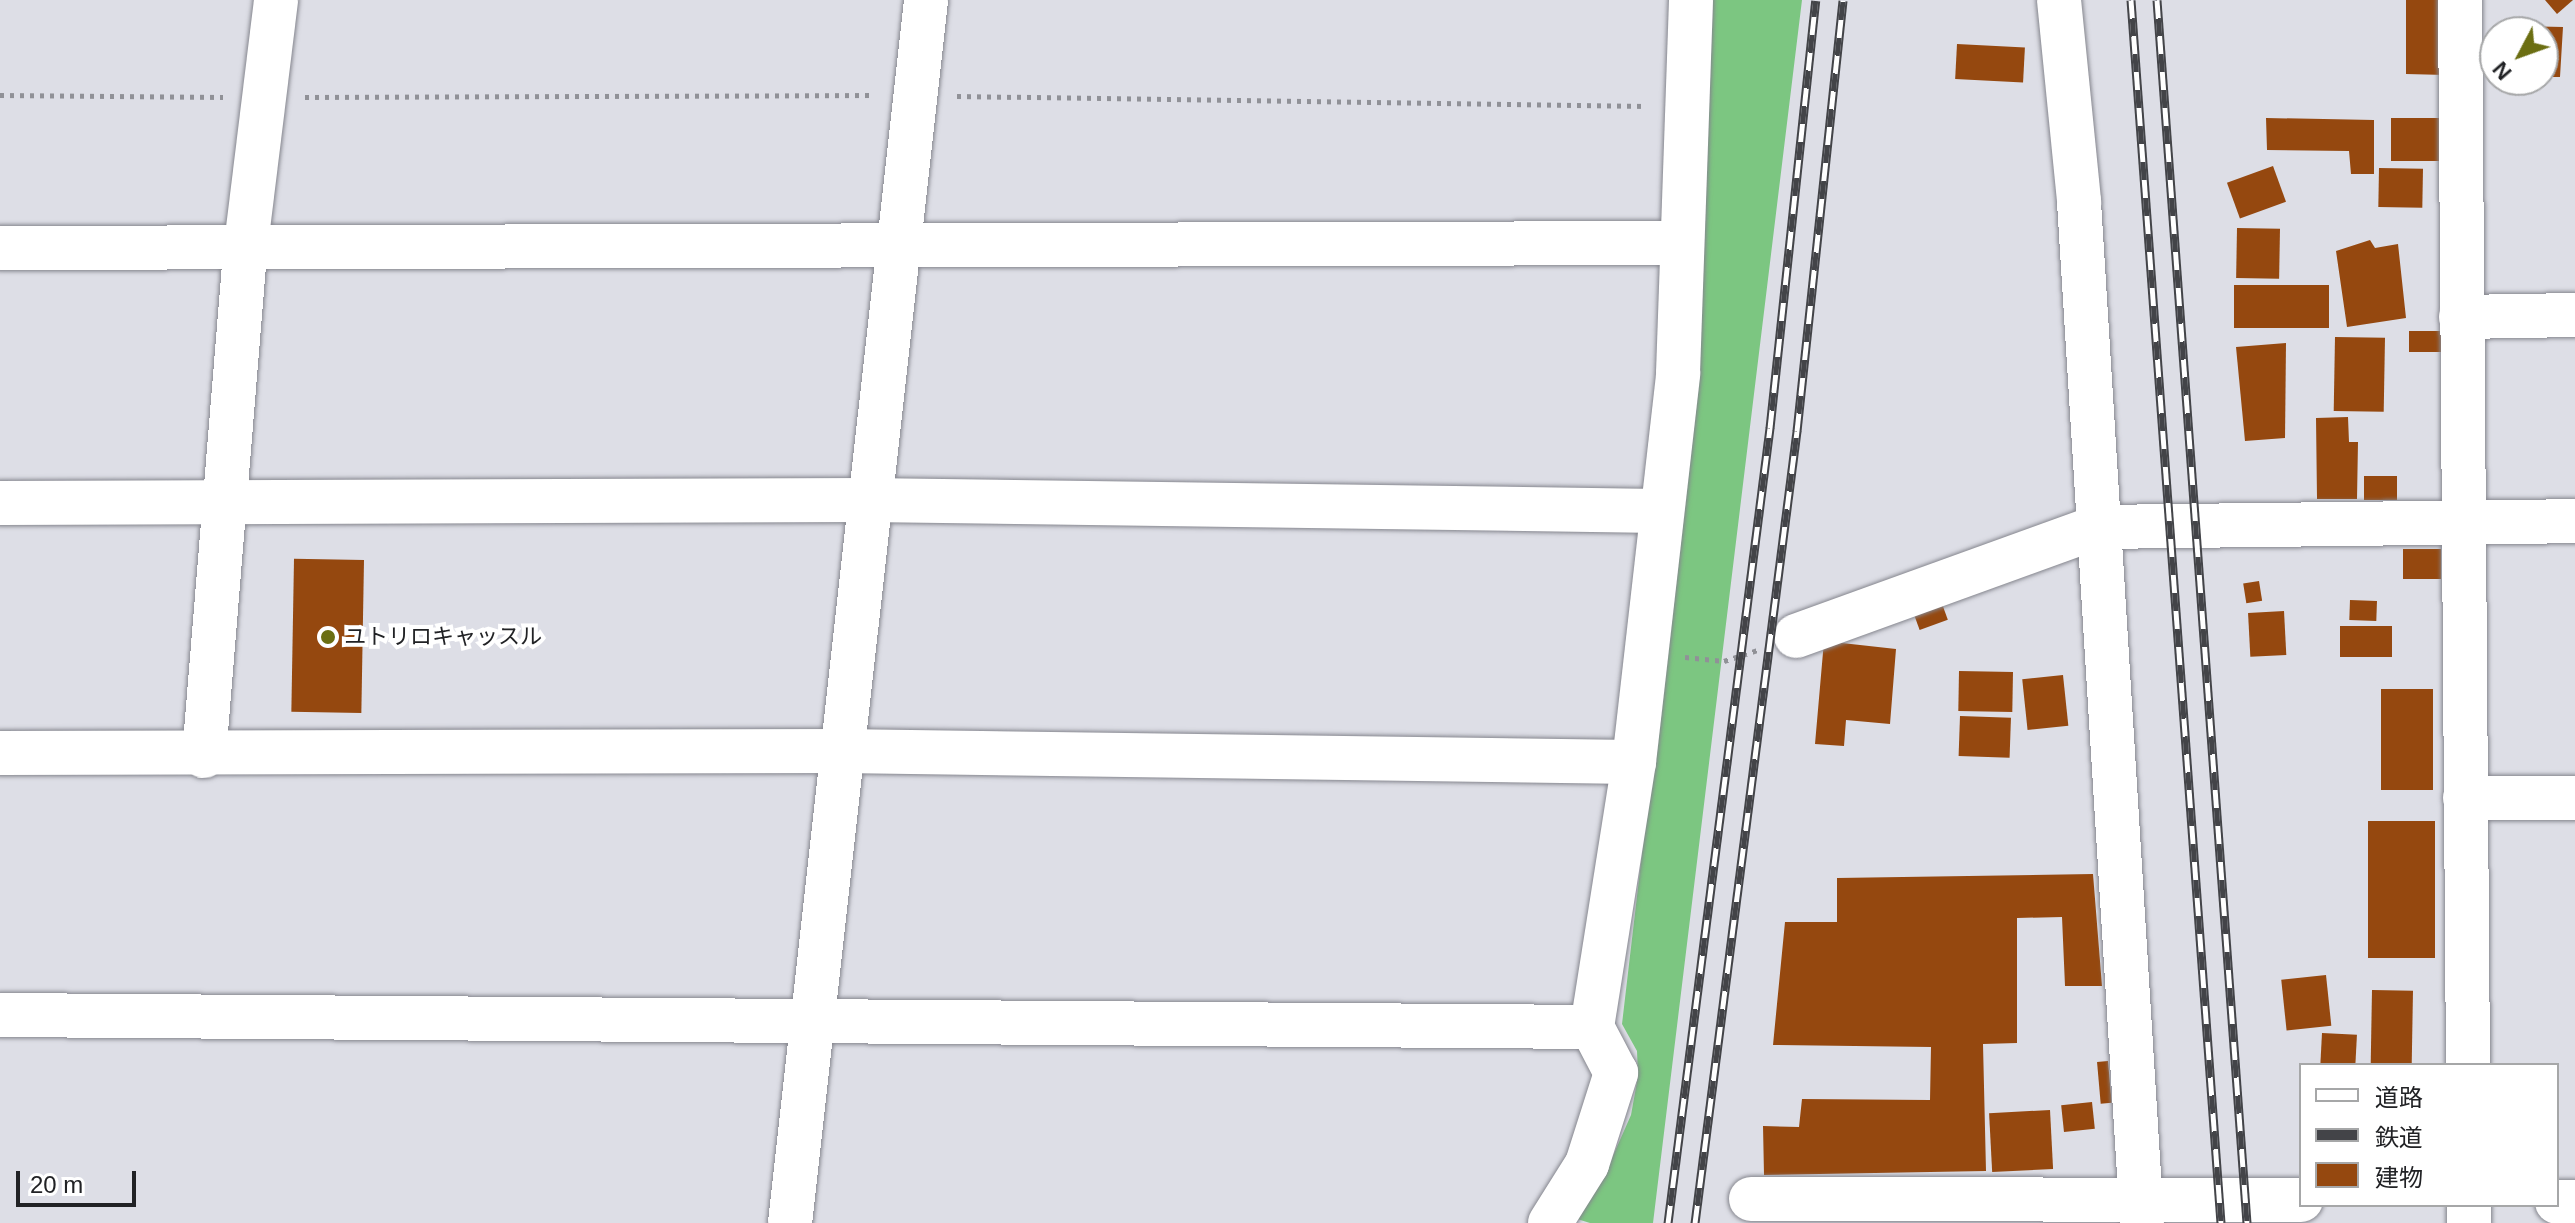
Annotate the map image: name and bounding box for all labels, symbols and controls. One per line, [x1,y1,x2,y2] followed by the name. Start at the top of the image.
[2479,16,2559,96] north arrow
[2487,57,2517,85] text: N
[344,624,542,650] place label: ユトリロキャッスル
[319,628,337,646] marker: ユトリロキャッスル
[2299,1063,2559,1207] legend
[2375,1084,2423,1111] text: 道路
[2375,1124,2423,1151] text: 鉄道
[20,1155,140,1205] scale bar
[2375,1164,2423,1191] text: 建物
[30,1171,83,1198] text: 20 m

